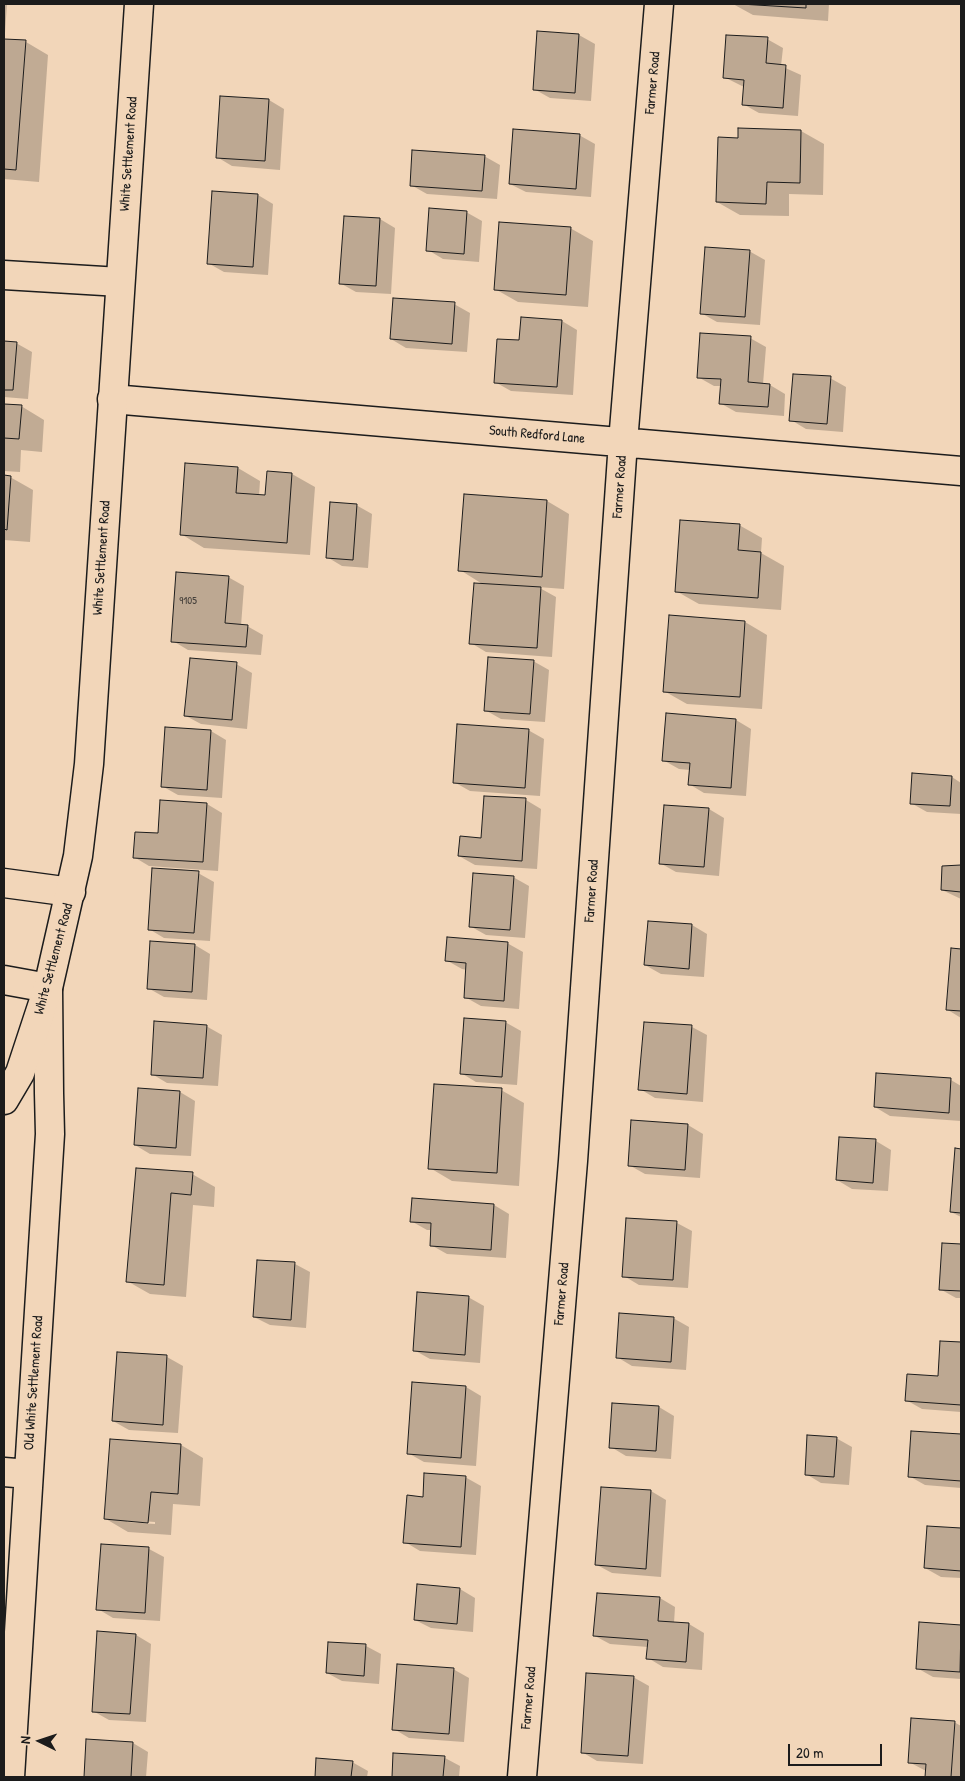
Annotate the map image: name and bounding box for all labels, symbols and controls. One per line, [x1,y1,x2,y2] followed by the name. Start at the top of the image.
[642,51,664,115] street label: Farmer Road
[117,96,141,212] street label: White Settlement Road
[488,422,586,448] street label: South Redford Lane
[609,455,631,519] street label: Farmer Road
[90,500,114,616] street label: White Settlement Road
[179,594,197,608] house number: 9105
[581,859,603,923] street label: Farmer Road
[31,901,77,1017] street label: White Settlement Road
[551,1262,573,1326] street label: Farmer Road
[21,1315,47,1451] street label: Old White Settlement Road
[518,1666,540,1730] street label: Farmer Road
[15,1716,65,1766] north arrow
[790,1734,884,1766] scale bar
[15,1736,34,1744] text: N
[796,1742,823,1763] text: 20 m

